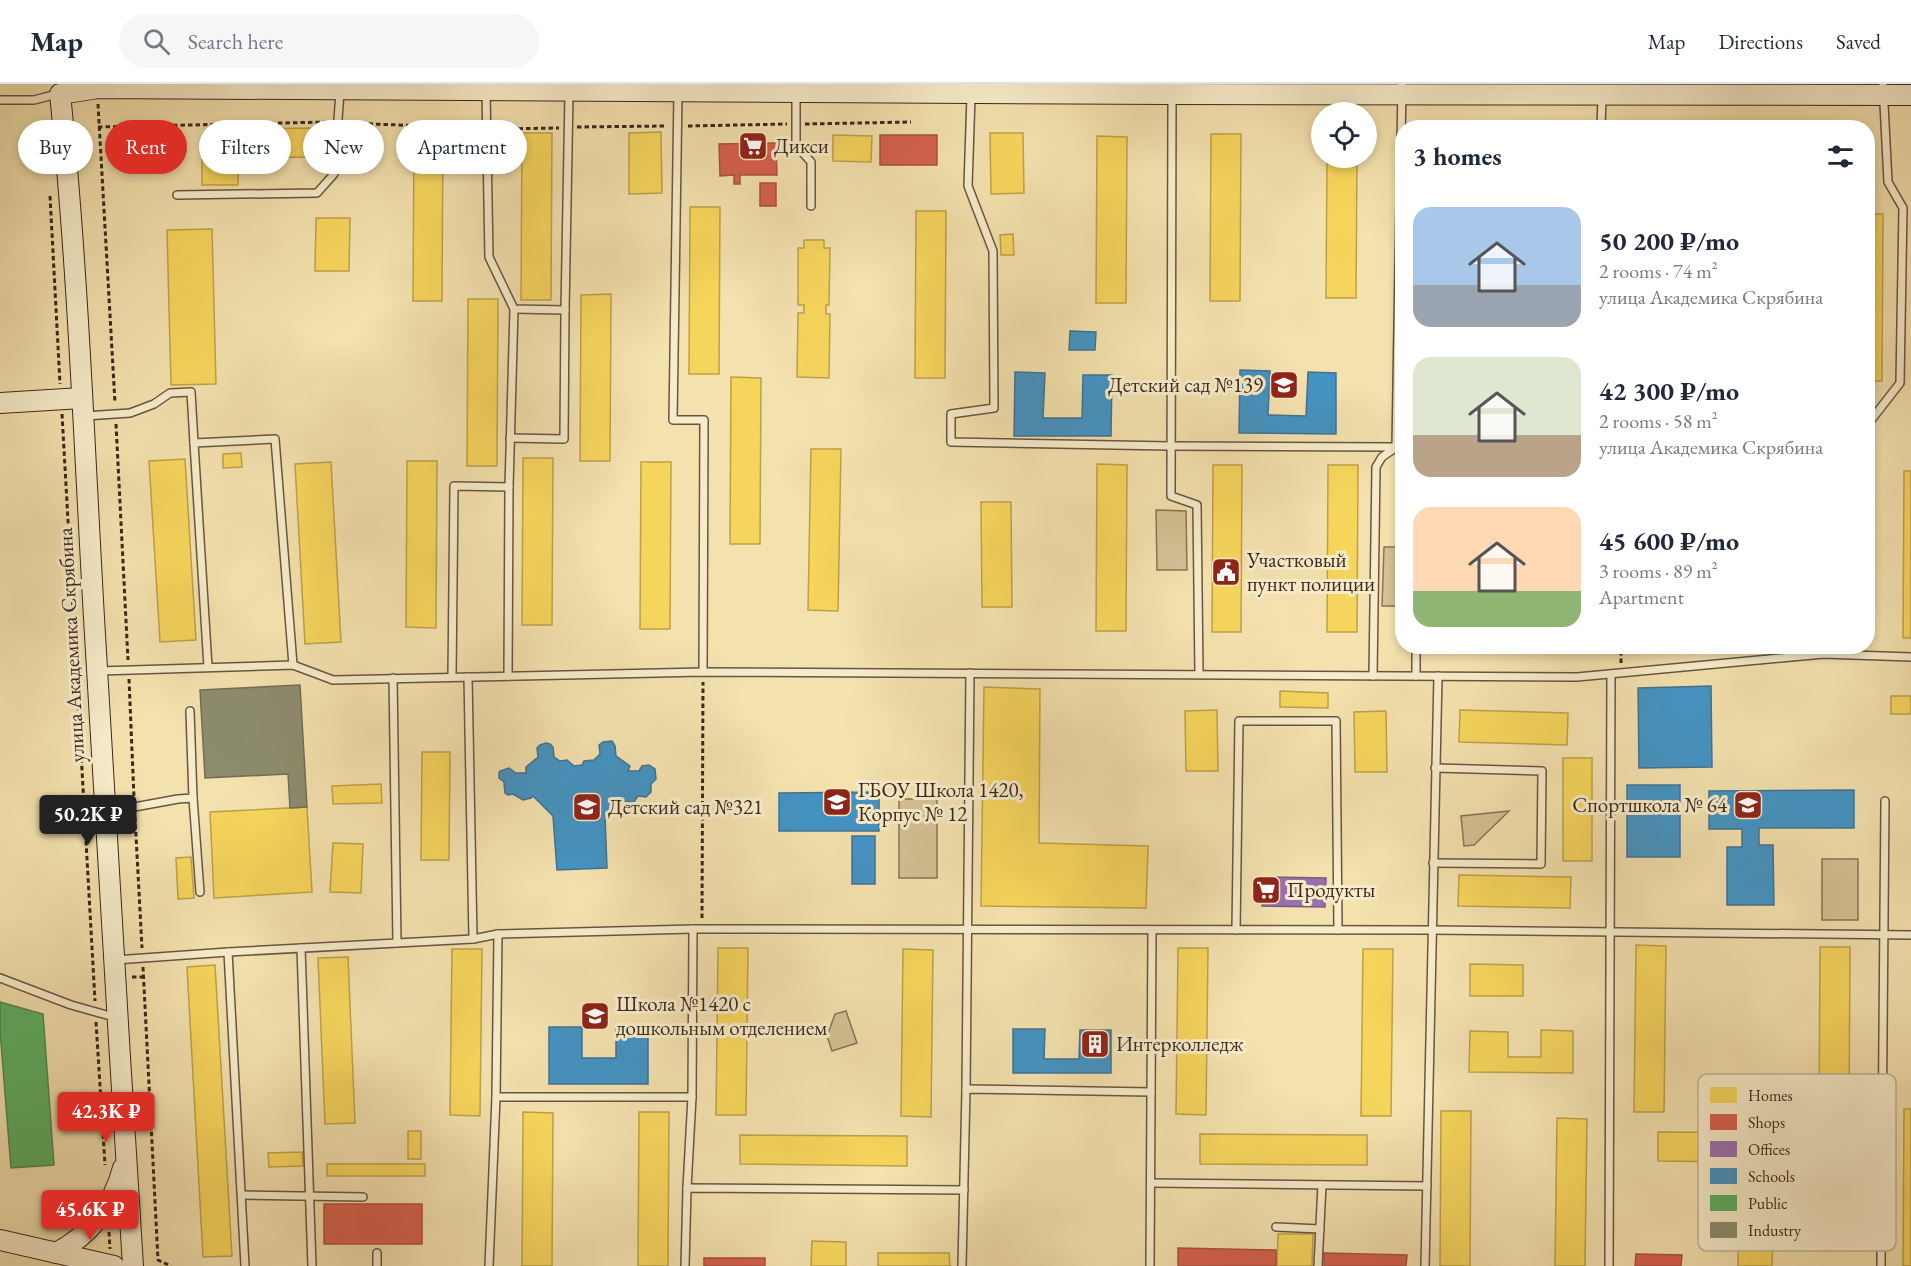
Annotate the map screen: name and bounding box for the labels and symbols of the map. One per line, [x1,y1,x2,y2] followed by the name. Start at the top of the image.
[737,130,769,162] supermarket icon: Дикси
[774,132,829,159] place label: Дикси
[1268,369,1300,401] school or university icon: Детский сад №139
[1108,371,1263,398] place label: Детский сад №139
[51,526,90,763] street label: улица Академика Скрябина
[1246,546,1375,597] place label: Участковый пункт полиции
[1210,556,1242,588] public building icon: Участковый пункт полиции
[858,776,1024,827] place label: ГБОУ Школа 1420, Корпус № 12
[821,786,853,818] school or university icon: ГБОУ Школа 1420, Корпус № 12
[1732,789,1764,821] school or university icon: Спортшкола № 64
[571,791,603,823] school or university icon: Детский сад №321
[1572,791,1728,818] place label: Спортшкола № 64
[608,793,763,820] place label: Детский сад №321
[33,795,143,846] pin: 50.2K ₽
[1250,874,1282,906] supermarket icon: Продукты
[1287,876,1376,903] place label: Продукты
[616,990,827,1041] place label: Школа №1420 с дошкольным отделением
[579,1000,611,1032] school or university icon: Школа №1420 с дошкольным отделением
[1079,1028,1111,1060] building icon: Интерколледж
[1116,1030,1244,1057] place label: Интерколледж
[1698,1074,1896,1251] legend
[1748,1085,1793,1106] text: Homes
[51,1092,161,1143] pin: 42.3K ₽
[1748,1112,1785,1133] text: Shops
[1748,1139,1790,1160] text: Offices
[1748,1166,1795,1187] text: Schools
[35,1190,145,1241] pin: 45.6K ₽
[1748,1193,1788,1214] text: Public
[1748,1220,1802,1241] text: Industry

